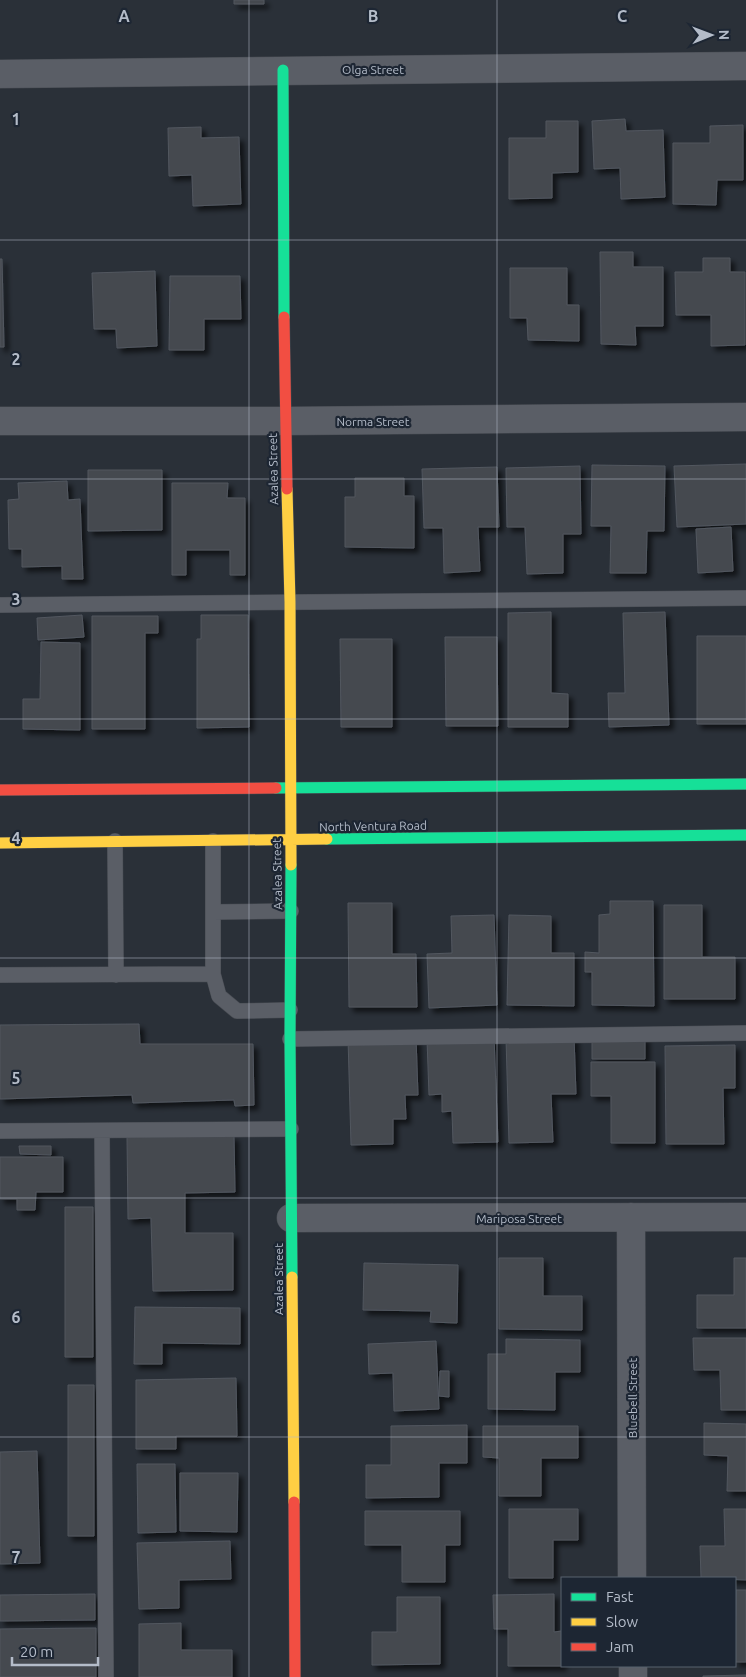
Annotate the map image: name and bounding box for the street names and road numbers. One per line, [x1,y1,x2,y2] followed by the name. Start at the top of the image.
[342,63,404,76] street label: Olga Street
[337,415,410,428] street label: Norma Street
[266,433,280,505] street label: Azalea Street
[319,819,427,833] street label: North Ventura Road
[270,838,284,910] street label: Azalea Street
[476,1212,562,1225] street label: Mariposa Street
[272,1243,285,1315] street label: Azalea Street
[626,1358,639,1438] street label: Bluebell Street

